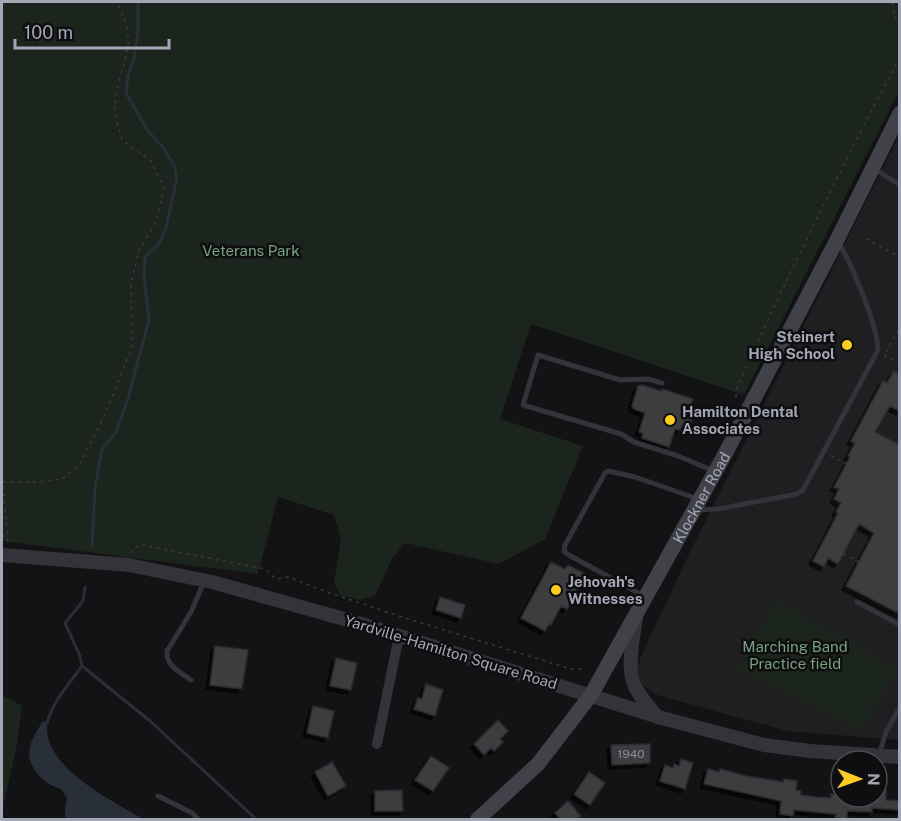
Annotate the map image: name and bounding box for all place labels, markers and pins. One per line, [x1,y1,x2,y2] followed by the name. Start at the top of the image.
[748,328,835,362] place label: Steinert High School
[840,338,854,352] marker: Steinert High School
[682,403,799,437] place label: Hamilton Dental Associates
[663,413,677,427] marker: Hamilton Dental Associates
[568,573,643,607] place label: Jehovah's Witnesses
[549,583,563,597] marker: Jehovah's Witnesses

